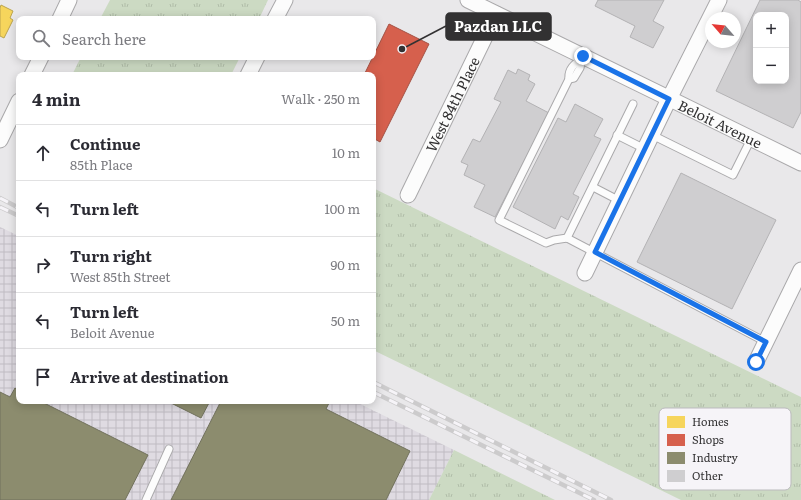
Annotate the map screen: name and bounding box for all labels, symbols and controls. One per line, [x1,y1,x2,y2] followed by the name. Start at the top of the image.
[705,12,741,48] north arrow
[753,12,789,84] map controls
[753,12,789,48] button: +
[446,13,551,40] callout: Pazdan LLC
[454,14,542,37] text: Pazdan LLC
[16,16,376,60] search box
[30,27,52,49] icon: search
[62,27,146,50] text: Search here
[574,47,592,65] route end
[753,48,789,84] button: −
[420,53,484,155] street label: West 84th Place
[32,86,81,111] text: 4 min
[281,89,360,108] text: Walk · 250 m
[675,95,766,153] street label: Beloit Avenue
[70,132,140,155] text: Continue
[32,142,54,164] icon: ahead
[332,143,360,162] text: 10 m
[70,155,133,174] text: 85th Place
[70,197,139,220] text: Turn left
[32,198,54,220] icon: left
[324,199,360,218] text: 100 m
[70,244,152,267] text: Turn right
[32,254,54,276] icon: right
[330,255,360,274] text: 90 m
[70,267,171,286] text: West 85th Street
[70,300,139,323] text: Turn left
[32,310,54,332] icon: left
[331,311,360,330] text: 50 m
[70,323,154,342] text: Beloit Avenue
[747,353,765,371] route start
[70,365,229,388] text: Arrive at destination
[32,366,54,388] icon: arrive
[659,408,791,490] legend
[692,413,729,429] text: Homes
[692,431,724,447] text: Shops
[692,449,739,465] text: Industry
[692,467,724,483] text: Other

